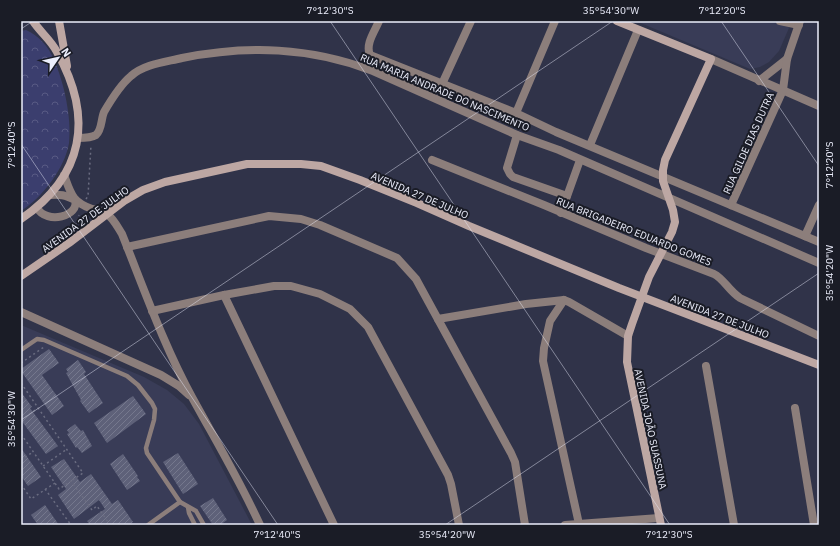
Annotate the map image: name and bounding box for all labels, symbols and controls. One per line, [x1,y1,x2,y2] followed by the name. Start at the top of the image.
[306,4,354,17] text: 7°12'30"S
[583,4,639,17] text: 35°54'30"W
[698,4,746,17] text: 7°12'20"S
[38,38,78,78] north arrow
[58,45,74,60] text: N
[358,51,531,134] street label: RUA MARIA ANDRADE DO NASCIMENTO
[720,90,777,196] street label: RUA GILDE DIAS DUTRA
[5,121,18,169] text: 7°12'40"S
[823,141,836,189] text: 7°12'20"S
[369,169,471,222] street label: AVENIDA 27 DE JULHO
[39,183,131,255] street label: AVENIDA 27 DE JULHO
[554,194,713,269] street label: RUA BRIGADEIRO EDUARDO GOMES
[823,245,836,301] text: 35°54'20"W
[669,292,771,341] street label: AVENIDA 27 DE JULHO
[631,368,670,491] street label: AVENIDA JOÃO SUASSUNA
[5,391,18,447] text: 35°54'30"W
[253,528,301,541] text: 7°12'40"S
[419,528,475,541] text: 35°54'20"W
[645,528,693,541] text: 7°12'30"S

